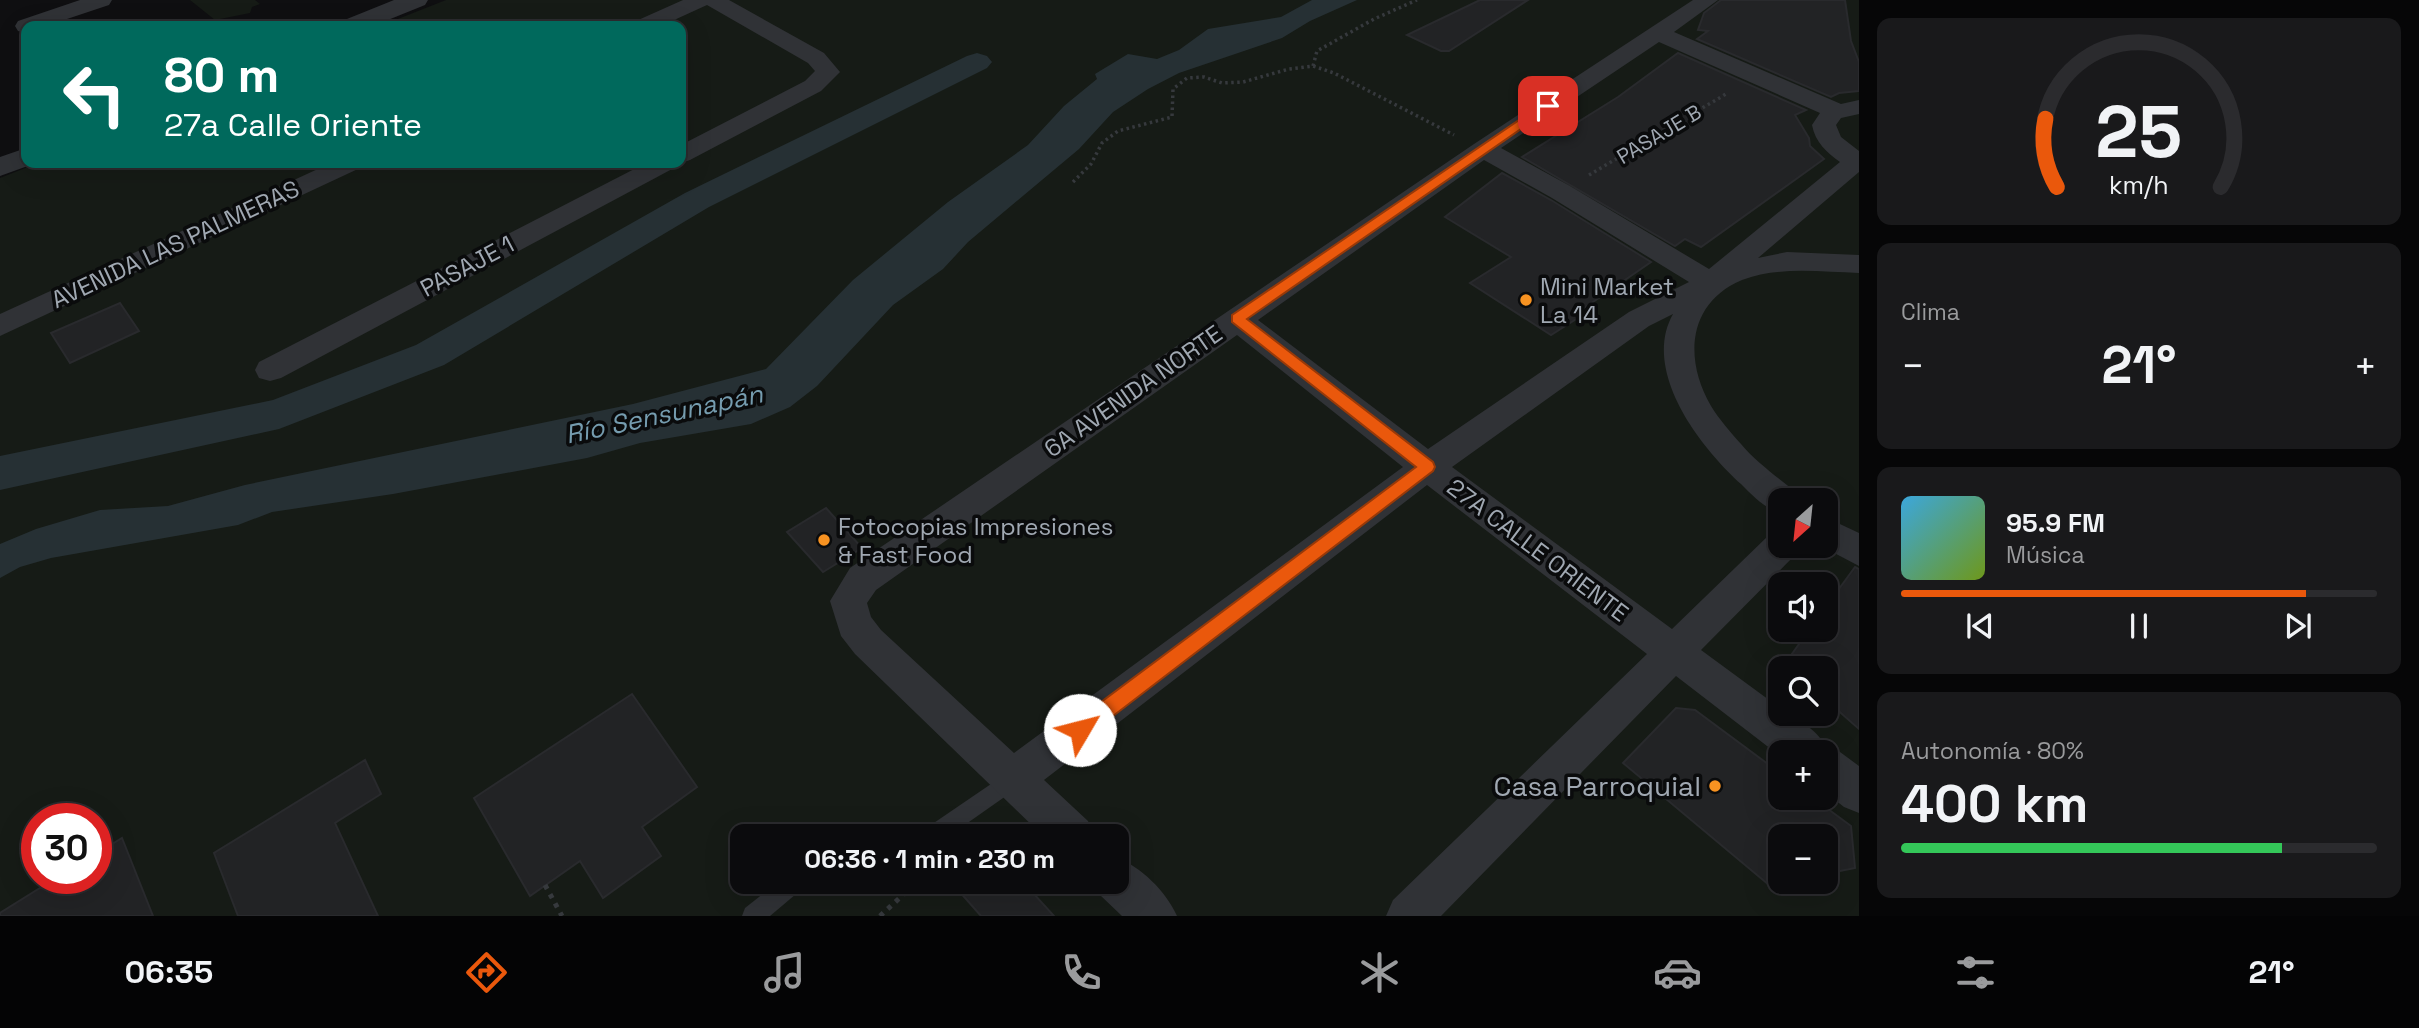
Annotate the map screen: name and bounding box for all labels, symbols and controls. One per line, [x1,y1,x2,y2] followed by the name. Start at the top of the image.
[164,44,279,106] text: 80 m
[49,49,140,140] icon: left
[1518,76,1578,136] pin
[2096,86,2182,179] text: 25
[1529,87,1567,125] icon: arrive
[1612,98,1706,170] street label: PASAJE B
[164,105,422,145] text: 27a Calle Oriente
[2109,169,2169,201] text: km/h
[46,173,304,315] street label: AVENIDA LAS PALMERAS
[415,228,519,304] street label: PASAJE 1
[1540,271,1674,330] place label: Mini Market La 14
[1518,292,1534,308] marker: Mini Market La 14
[1901,297,1960,327] text: Clima
[1038,318,1228,464] street label: 6A AVENIDA NORTE
[2102,332,2176,398] text: 21°
[1901,342,1925,390] text: −
[2353,342,2377,390] text: +
[562,376,767,452] water label: Río Sensunapán
[1441,472,1635,628] street label: 27A CALLE ORIENTE
[1768,488,1838,558] north arrow
[1768,488,1838,894] map controls
[2006,506,2105,540] text: 95.9 FM
[838,511,1113,570] place label: Fotocopias Impresiones & Fast Food
[816,532,832,548] marker: Fotocopias Impresiones & Fast Food
[2006,540,2085,570] text: Música
[1768,572,1838,642] button: sound
[1961,607,1999,645] icon: previous
[2120,607,2158,645] icon: pause
[2279,607,2317,645] icon: next
[1768,656,1838,726] button: search
[1043,693,1117,767] position arrow
[1901,736,2084,766] text: Autonomía · 80%
[1768,740,1838,810] button: +
[1494,768,1701,804] place label: Casa Parroquial
[1901,771,2088,837] text: 400 km
[1707,778,1723,794] marker: Casa Parroquial
[21,803,112,894] speed limit sign: 30
[1768,824,1838,894] button: −
[804,842,1055,876] text: 06:36 · 1 min · 230 m
[462,948,511,997] icon: directions
[760,948,809,997] icon: music
[1057,948,1106,997] icon: phone
[1355,948,1404,997] icon: climate
[1653,948,1702,997] icon: car
[1951,948,2000,997] icon: filters
[124,952,213,992] text: 06:35
[2248,952,2295,992] text: 21°

